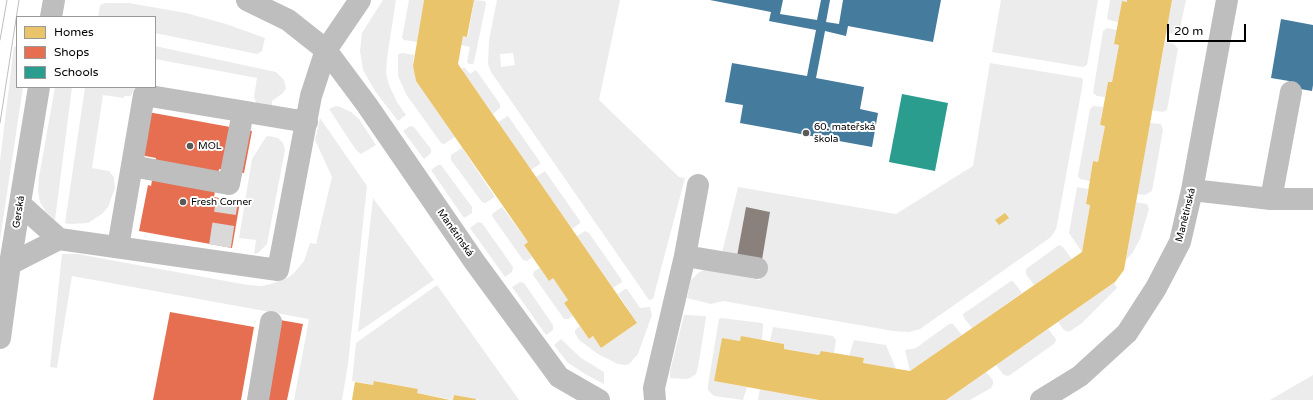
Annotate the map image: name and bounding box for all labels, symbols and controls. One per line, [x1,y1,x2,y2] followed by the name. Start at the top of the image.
[16,16,156,88] legend
[1169,16,1248,42] scale bar
[1174,24,1203,38] text: 20 m
[54,25,94,39] text: Homes
[54,45,89,59] text: Shops
[54,65,98,79] text: Schools
[814,121,875,144] place label: 60. mateřská škola
[801,128,811,138] marker: 60. mateřská škola
[198,140,222,152] place label: MOL
[185,141,195,151] marker: MOL
[1174,187,1198,243] street label: Manětínská
[11,195,27,229] street label: Gerská
[191,196,252,208] place label: Fresh Corner
[178,197,188,207] marker: Fresh Corner
[434,207,476,259] street label: Manětínská

